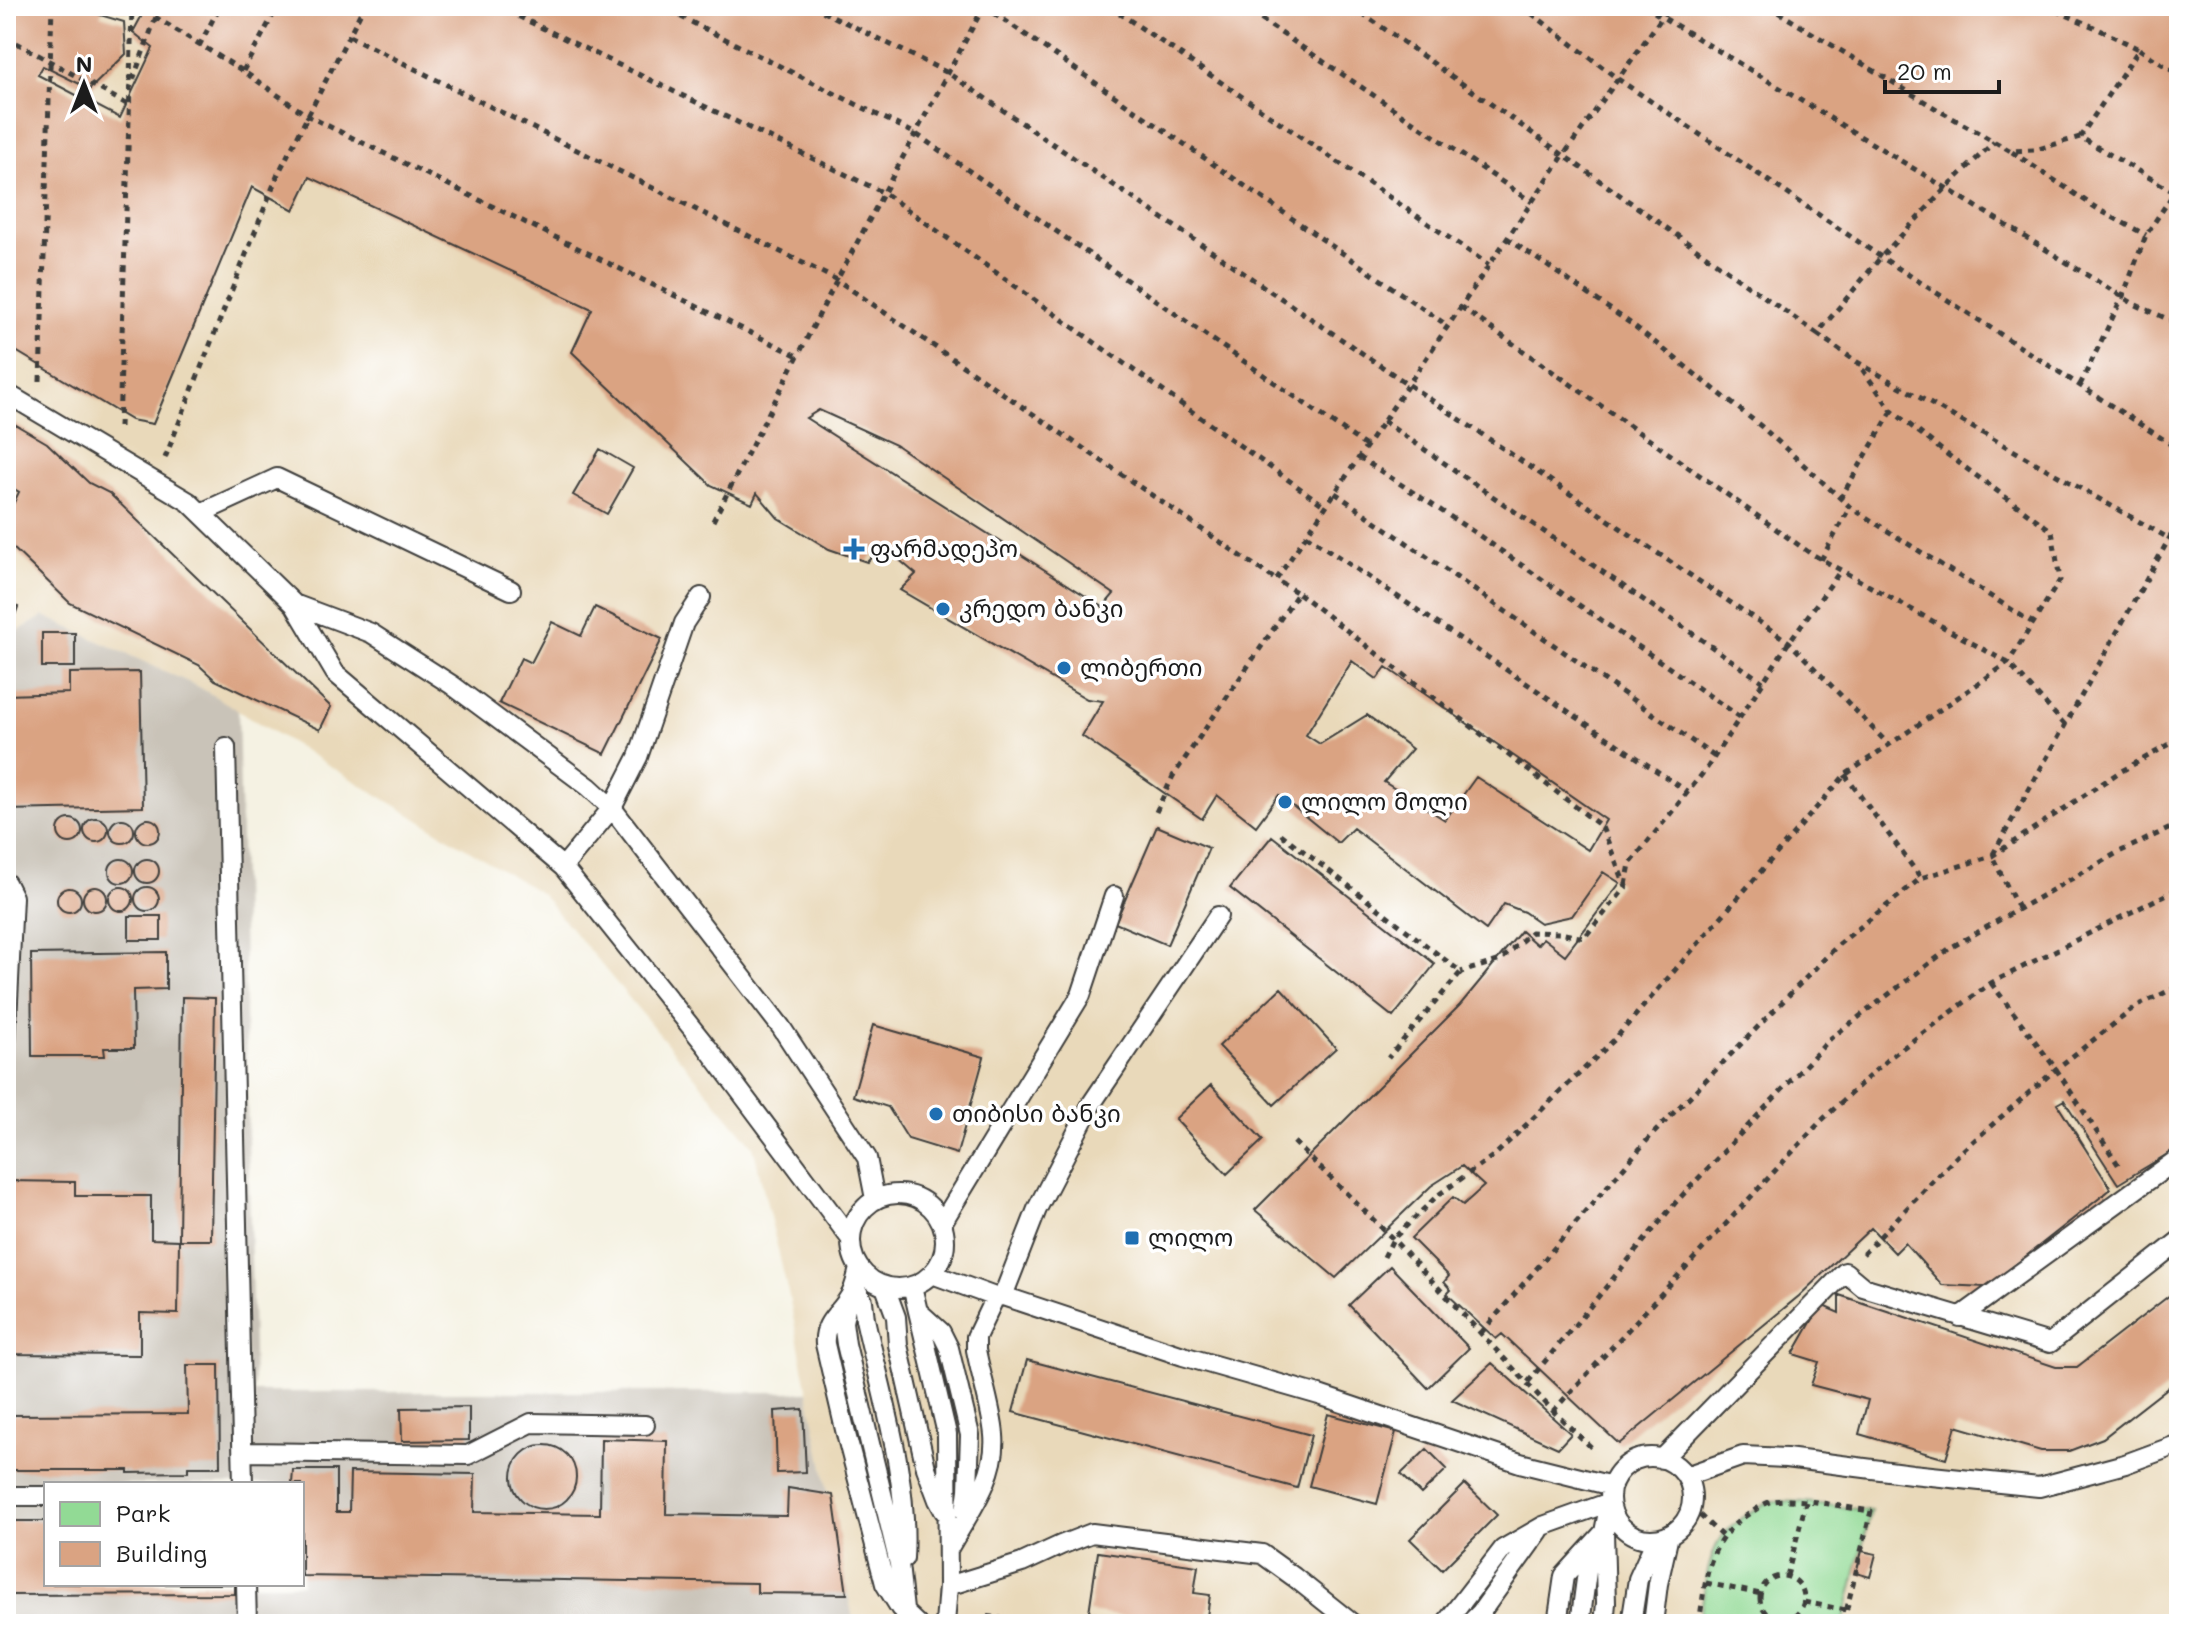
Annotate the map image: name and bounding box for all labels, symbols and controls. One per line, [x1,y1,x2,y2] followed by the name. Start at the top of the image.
[44,44,124,124] north arrow
[1885,44,1999,94] scale bar
[76,49,92,78] text: N
[1897,55,1952,86] text: 20 m
[870,532,1018,563] place label: ფარმადეპო
[845,540,863,558] marker: ფარმადეპო
[959,592,1123,623] place label: კრედო ბანკი
[934,600,952,618] marker: კრედო ბანკი
[1080,651,1203,682] place label: ლიბერთი
[1055,659,1073,677] marker: ლიბერთი
[1301,785,1468,816] place label: ლილო მოლი
[1276,793,1294,811] marker: ლილო მოლი
[952,1097,1121,1128] place label: თიბისი ბანკი
[927,1105,945,1123] marker: თიბისი ბანკი
[1148,1221,1233,1252] place label: ლილო
[1123,1229,1141,1247] marker: ლილო
[44,1482,304,1586] legend
[116,1497,170,1528] text: Park
[116,1537,207,1568] text: Building

